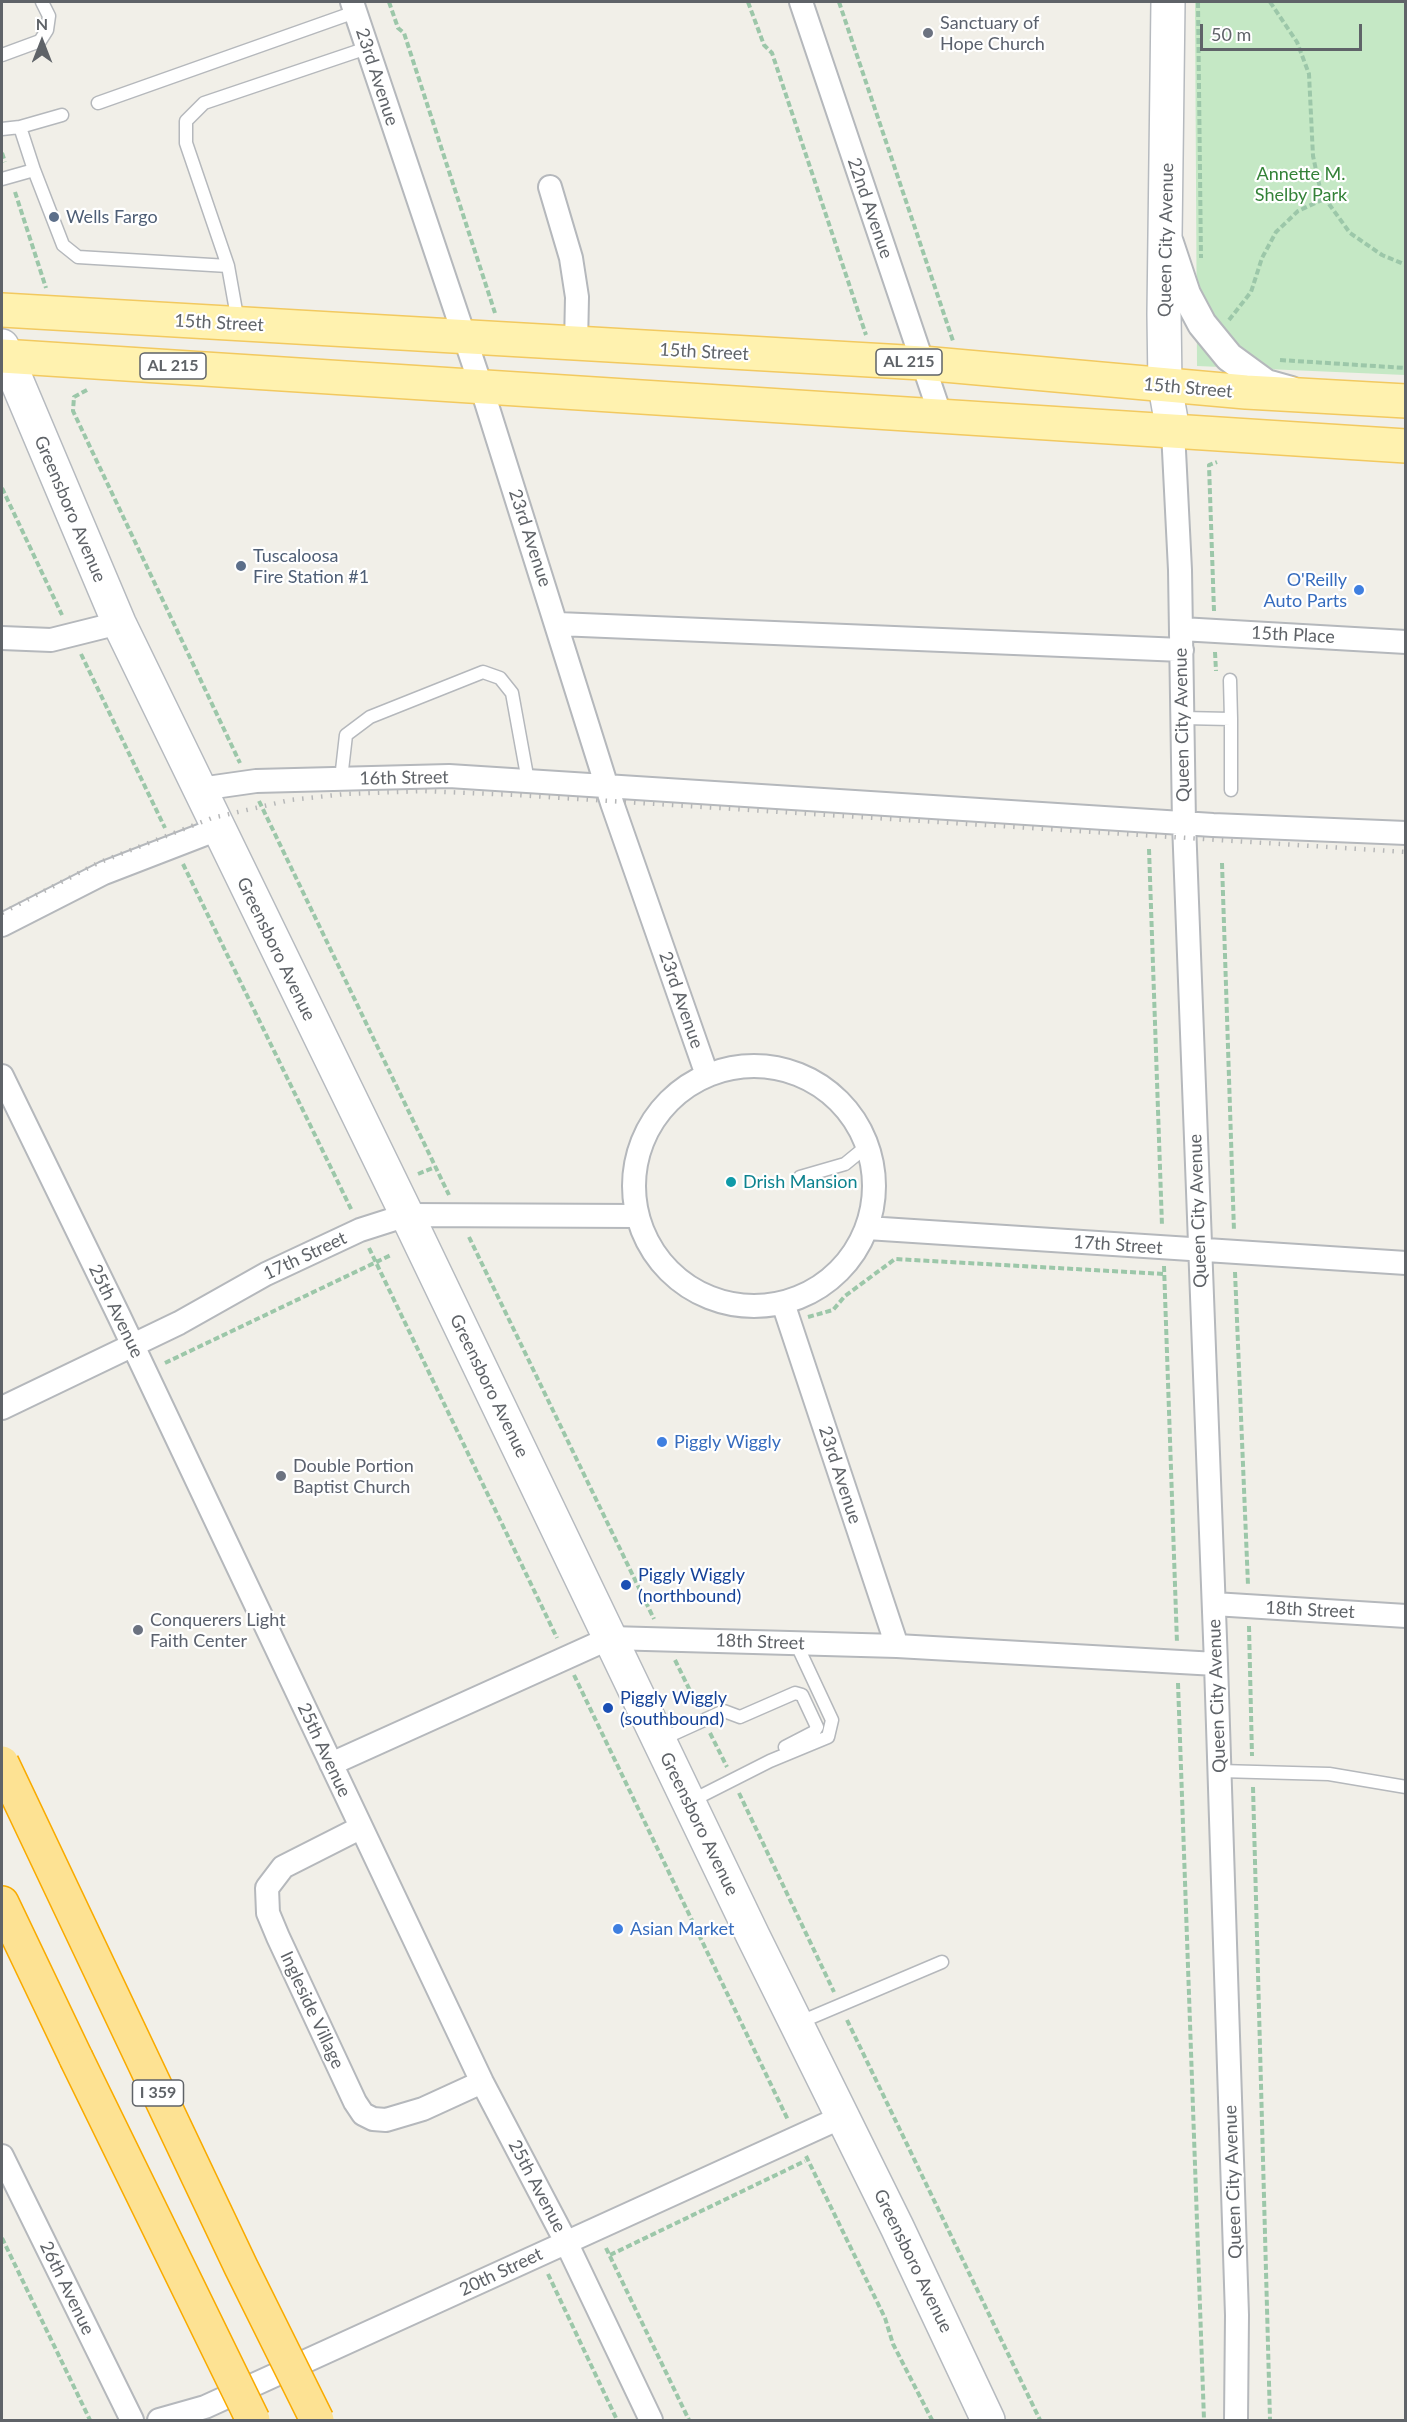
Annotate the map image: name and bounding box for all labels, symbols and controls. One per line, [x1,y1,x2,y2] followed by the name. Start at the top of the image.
[12,12,72,72] north arrow
[940,12,1045,54] place label: Sanctuary of Hope Church
[1203,12,1365,50] scale bar
[36,14,48,33] text: N
[1211,23,1251,45] text: 50 m
[351,25,403,129] street label: 23rd Avenue
[921,26,935,40] marker: Sanctuary of Hope Church
[843,155,897,261] street label: 22nd Avenue
[1154,163,1178,317] street label: Queen City Avenue
[1255,163,1347,206] park label: Annette M. Shelby Park
[66,206,158,228] place label: Wells Fargo
[47,210,61,224] marker: Wells Fargo
[174,310,264,336] street label: 15th Street
[659,339,749,365] street label: 15th Street
[876,349,942,375] road number: AL 215
[140,353,206,379] road number: AL 215
[1143,373,1233,403] street label: 15th Street
[29,433,111,585] street label: Greensboro Avenue
[504,486,556,590] street label: 23rd Avenue
[253,545,369,588] place label: Tuscaloosa Fire Station #1
[234,559,248,573] marker: Tuscaloosa Fire Station #1
[1264,569,1347,612] place label: O'Reilly Auto Parts
[1352,583,1366,597] marker: O'Reilly Auto Parts
[1251,622,1335,648] street label: 15th Place
[1170,648,1194,802] street label: Queen City Avenue
[359,766,449,790] street label: 16th Street
[232,874,320,1024] street label: Greensboro Avenue
[654,949,708,1051] street label: 23rd Avenue
[1185,1134,1211,1288] street label: Queen City Avenue
[743,1171,858,1193] place label: Drish Mansion
[724,1175,738,1189] marker: Drish Mansion
[260,1227,350,1285] street label: 17th Street
[1073,1231,1163,1259] street label: 17th Street
[84,1261,148,1361] street label: 25th Avenue
[445,1311,533,1461] street label: Greensboro Avenue
[814,1423,866,1527] street label: 23rd Avenue
[674,1431,781,1453] place label: Piggly Wiggly
[655,1435,669,1449] marker: Piggly Wiggly
[293,1455,414,1498] place label: Double Portion Baptist Church
[274,1469,288,1483] marker: Double Portion Baptist Church
[638,1564,745,1606] place label: Piggly Wiggly (northbound)
[619,1578,633,1592] marker: Piggly Wiggly (northbound)
[1265,1597,1355,1623] street label: 18th Street
[150,1609,286,1652] place label: Conquerers Light Faith Center
[1204,1619,1230,1773] street label: Queen City Avenue
[131,1623,145,1637] marker: Conquerers Light Faith Center
[715,1630,805,1654] street label: 18th Street
[620,1687,727,1730] place label: Piggly Wiggly (southbound)
[293,1699,355,1801] street label: 25th Avenue
[601,1701,615,1715] marker: Piggly Wiggly (southbound)
[655,1749,743,1899] street label: Greensboro Avenue
[630,1918,734,1940] place label: Asian Market
[611,1922,625,1936] marker: Asian Market
[275,1948,349,2072] street label: Ingleside Village
[132,2080,184,2106] road number: I 359
[1220,2105,1246,2259] street label: Queen City Avenue
[504,2136,570,2236] street label: 25th Avenue
[869,2186,957,2336] street label: Greensboro Avenue
[35,2238,99,2338] street label: 26th Avenue
[456,2243,546,2301] street label: 20th Street

